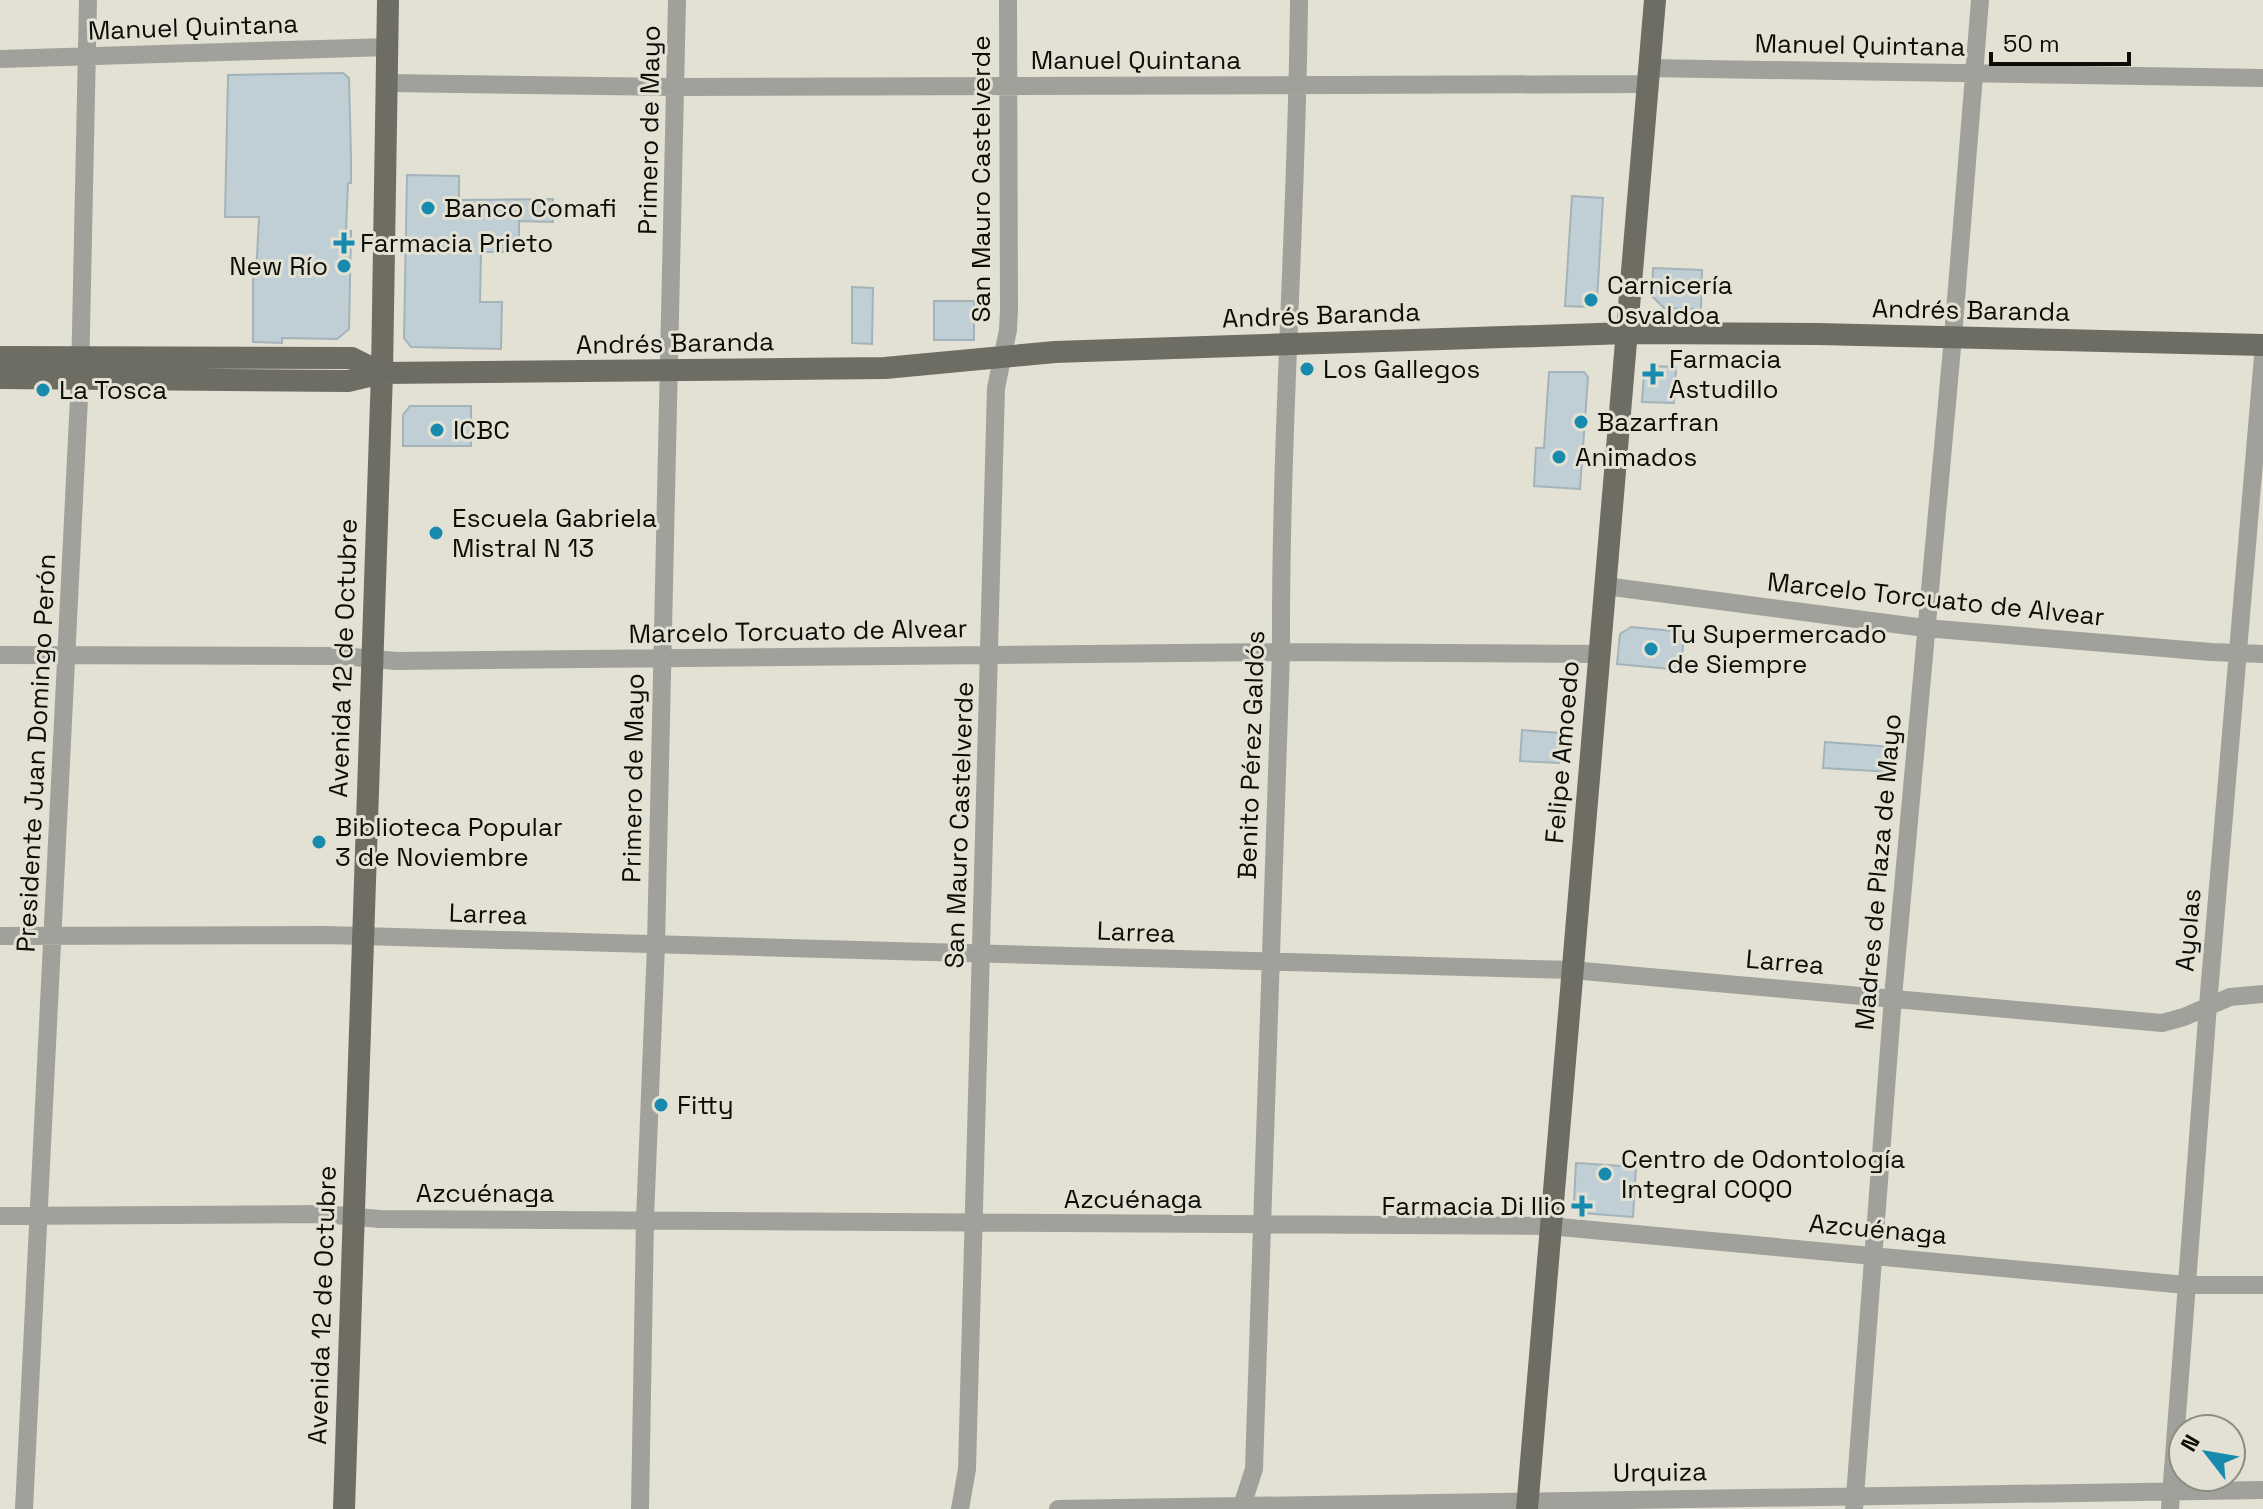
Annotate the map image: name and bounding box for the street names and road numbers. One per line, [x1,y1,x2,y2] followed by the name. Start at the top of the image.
[87,6,299,48] street label: Manuel Quintana
[630,25,668,235] street label: Primero de Mayo
[1754,26,1966,64] street label: Manuel Quintana
[964,35,998,323] street label: San Mauro Castelverde
[1031,43,1241,77] street label: Manuel Quintana
[1872,291,2070,329] street label: Andrés Baranda
[1221,295,1421,335] street label: Andrés Baranda
[576,324,774,362] street label: Andrés Baranda
[321,518,365,798] street label: Avenida 12 de Octubre
[9,553,63,953] street label: Presidente Juan Domingo Perón
[1766,564,2106,634] street label: Marcelo Torcuato de Alvear
[628,611,968,651] street label: Marcelo Torcuato de Alvear
[1230,630,1272,880] street label: Benito Pérez Galdós
[1537,659,1587,845] street label: Felipe Amoedo
[614,673,652,883] street label: Primero de Mayo
[937,681,981,969] street label: San Mauro Castelverde
[1847,712,1909,1032] street label: Madres de Plaza de Mayo
[2167,887,2209,973] street label: Ayolas
[448,896,528,932] street label: Larrea
[1096,914,1176,950] street label: Larrea
[1744,942,1826,982] street label: Larrea
[300,1165,344,1445] street label: Avenida 12 de Octubre
[416,1176,554,1210] street label: Azcuénaga
[1064,1182,1202,1216] street label: Azcuénaga
[1808,1206,1948,1252] street label: Azcuénaga
[1613,1454,1707,1490] street label: Urquiza

